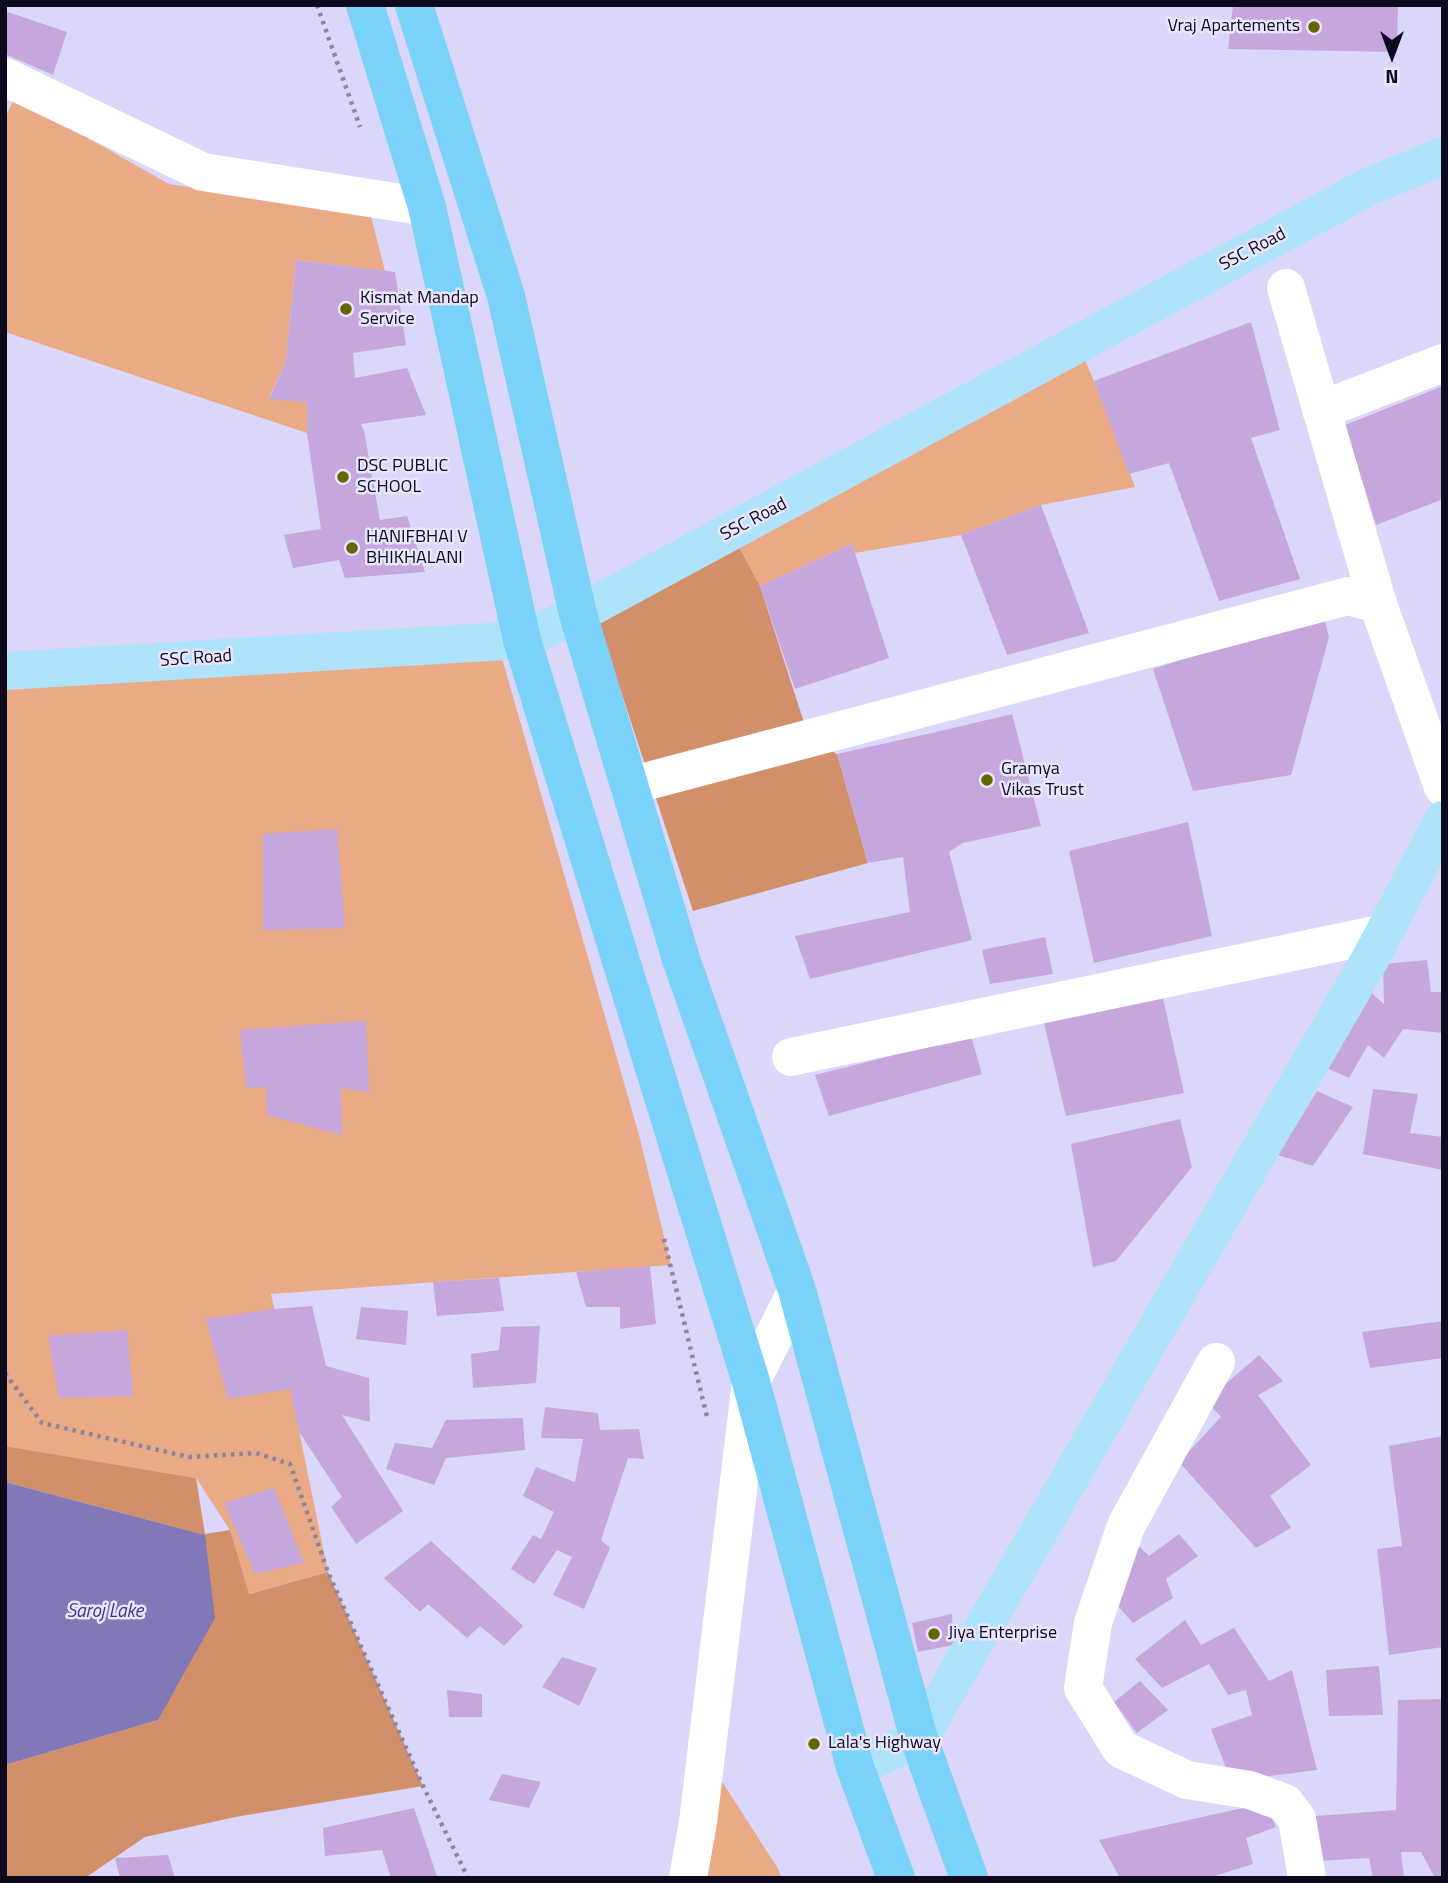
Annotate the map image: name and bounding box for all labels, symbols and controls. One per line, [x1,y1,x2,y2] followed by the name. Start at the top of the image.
[1168,16,1300,38] place label: Vraj Apartements
[1306,19,1322,35] marker: Vraj Apartements
[1357,21,1427,91] north arrow
[1385,63,1399,92] text: N
[1216,224,1290,276] street label: SSC Road
[360,288,479,330] place label: Kismat Mandap Service
[338,301,354,317] marker: Kismat Mandap Service
[357,456,448,498] place label: DSC PUBLIC SCHOOL
[335,469,351,485] marker: DSC PUBLIC SCHOOL
[717,494,791,546] street label: SSC Road
[366,527,468,570] place label: HANIFBHAI V BHIKHALANI
[344,540,360,556] marker: HANIFBHAI V BHIKHALANI
[159,646,233,672] street label: SSC Road
[1001,759,1084,802] place label: Gramya Vikas Trust
[979,772,995,788] marker: Gramya Vikas Trust
[67,1601,143,1623] water label: Saroj Lake
[948,1623,1057,1645] place label: Jiya Enterprise
[926,1626,942,1642] marker: Jiya Enterprise
[828,1733,941,1755] place label: Lala's Highway
[806,1736,822,1752] marker: Lala's Highway

